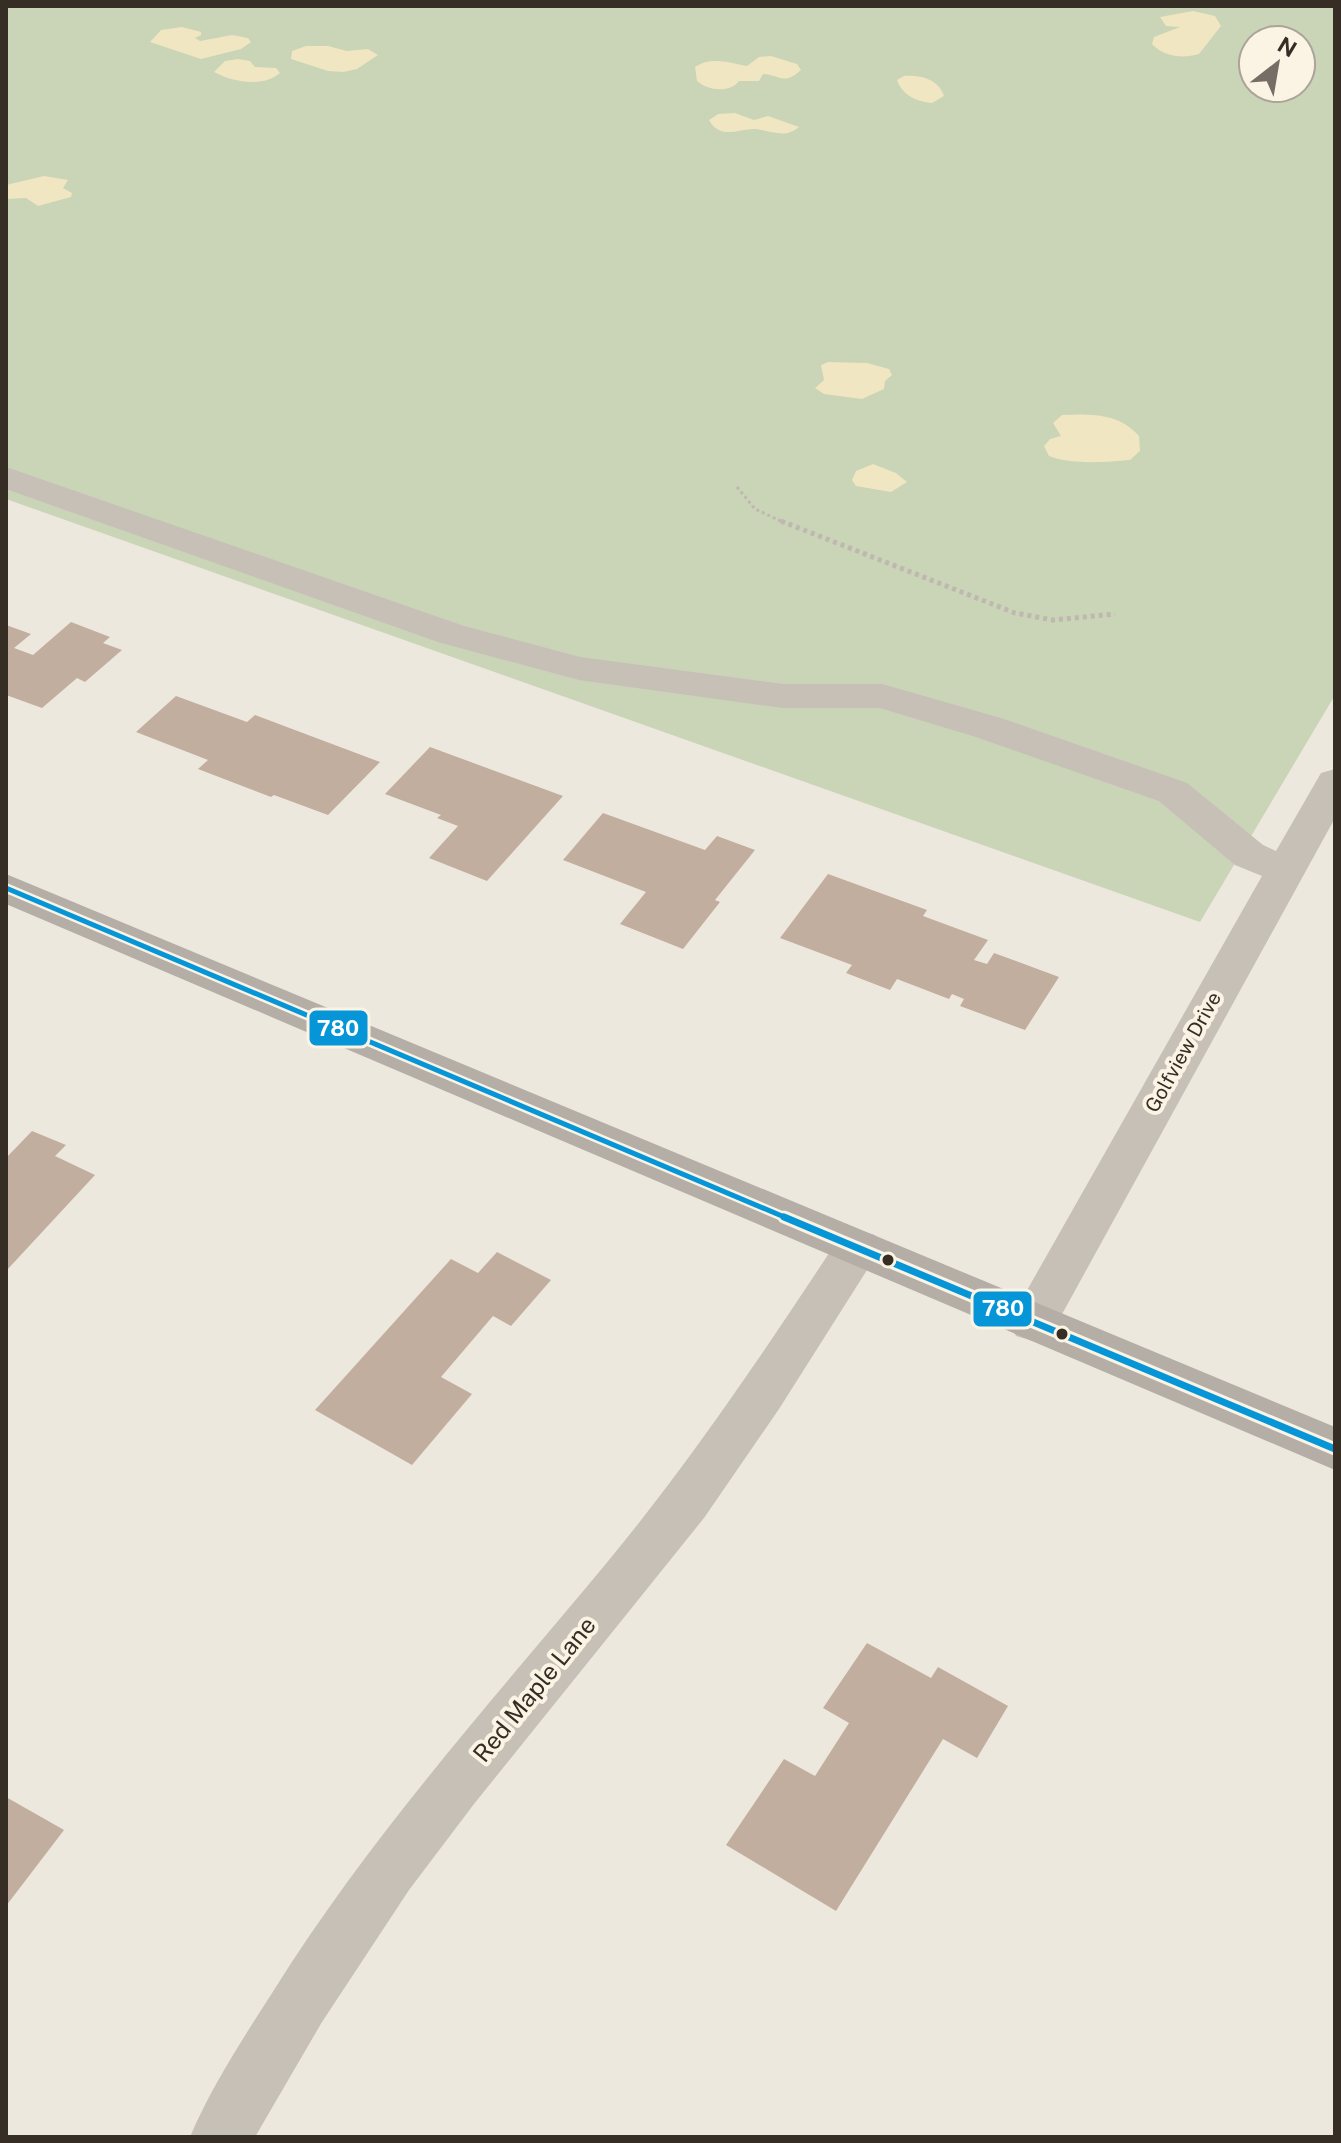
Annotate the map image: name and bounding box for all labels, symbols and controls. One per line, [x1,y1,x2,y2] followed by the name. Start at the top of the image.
[1237,24,1317,104] north arrow
[1273,31,1301,62] text: N
[1140,988,1226,1116] street label: Golfview Drive
[308,1009,369,1047] line badge: 780
[317,1015,359,1041] text: 780
[880,1252,896,1268] unlabelled marker
[972,1290,1033,1328] line badge: 780
[982,1295,1024,1321] text: 780
[1054,1326,1070,1342] unlabelled marker
[467,1611,601,1767] street label: Red Maple Lane

